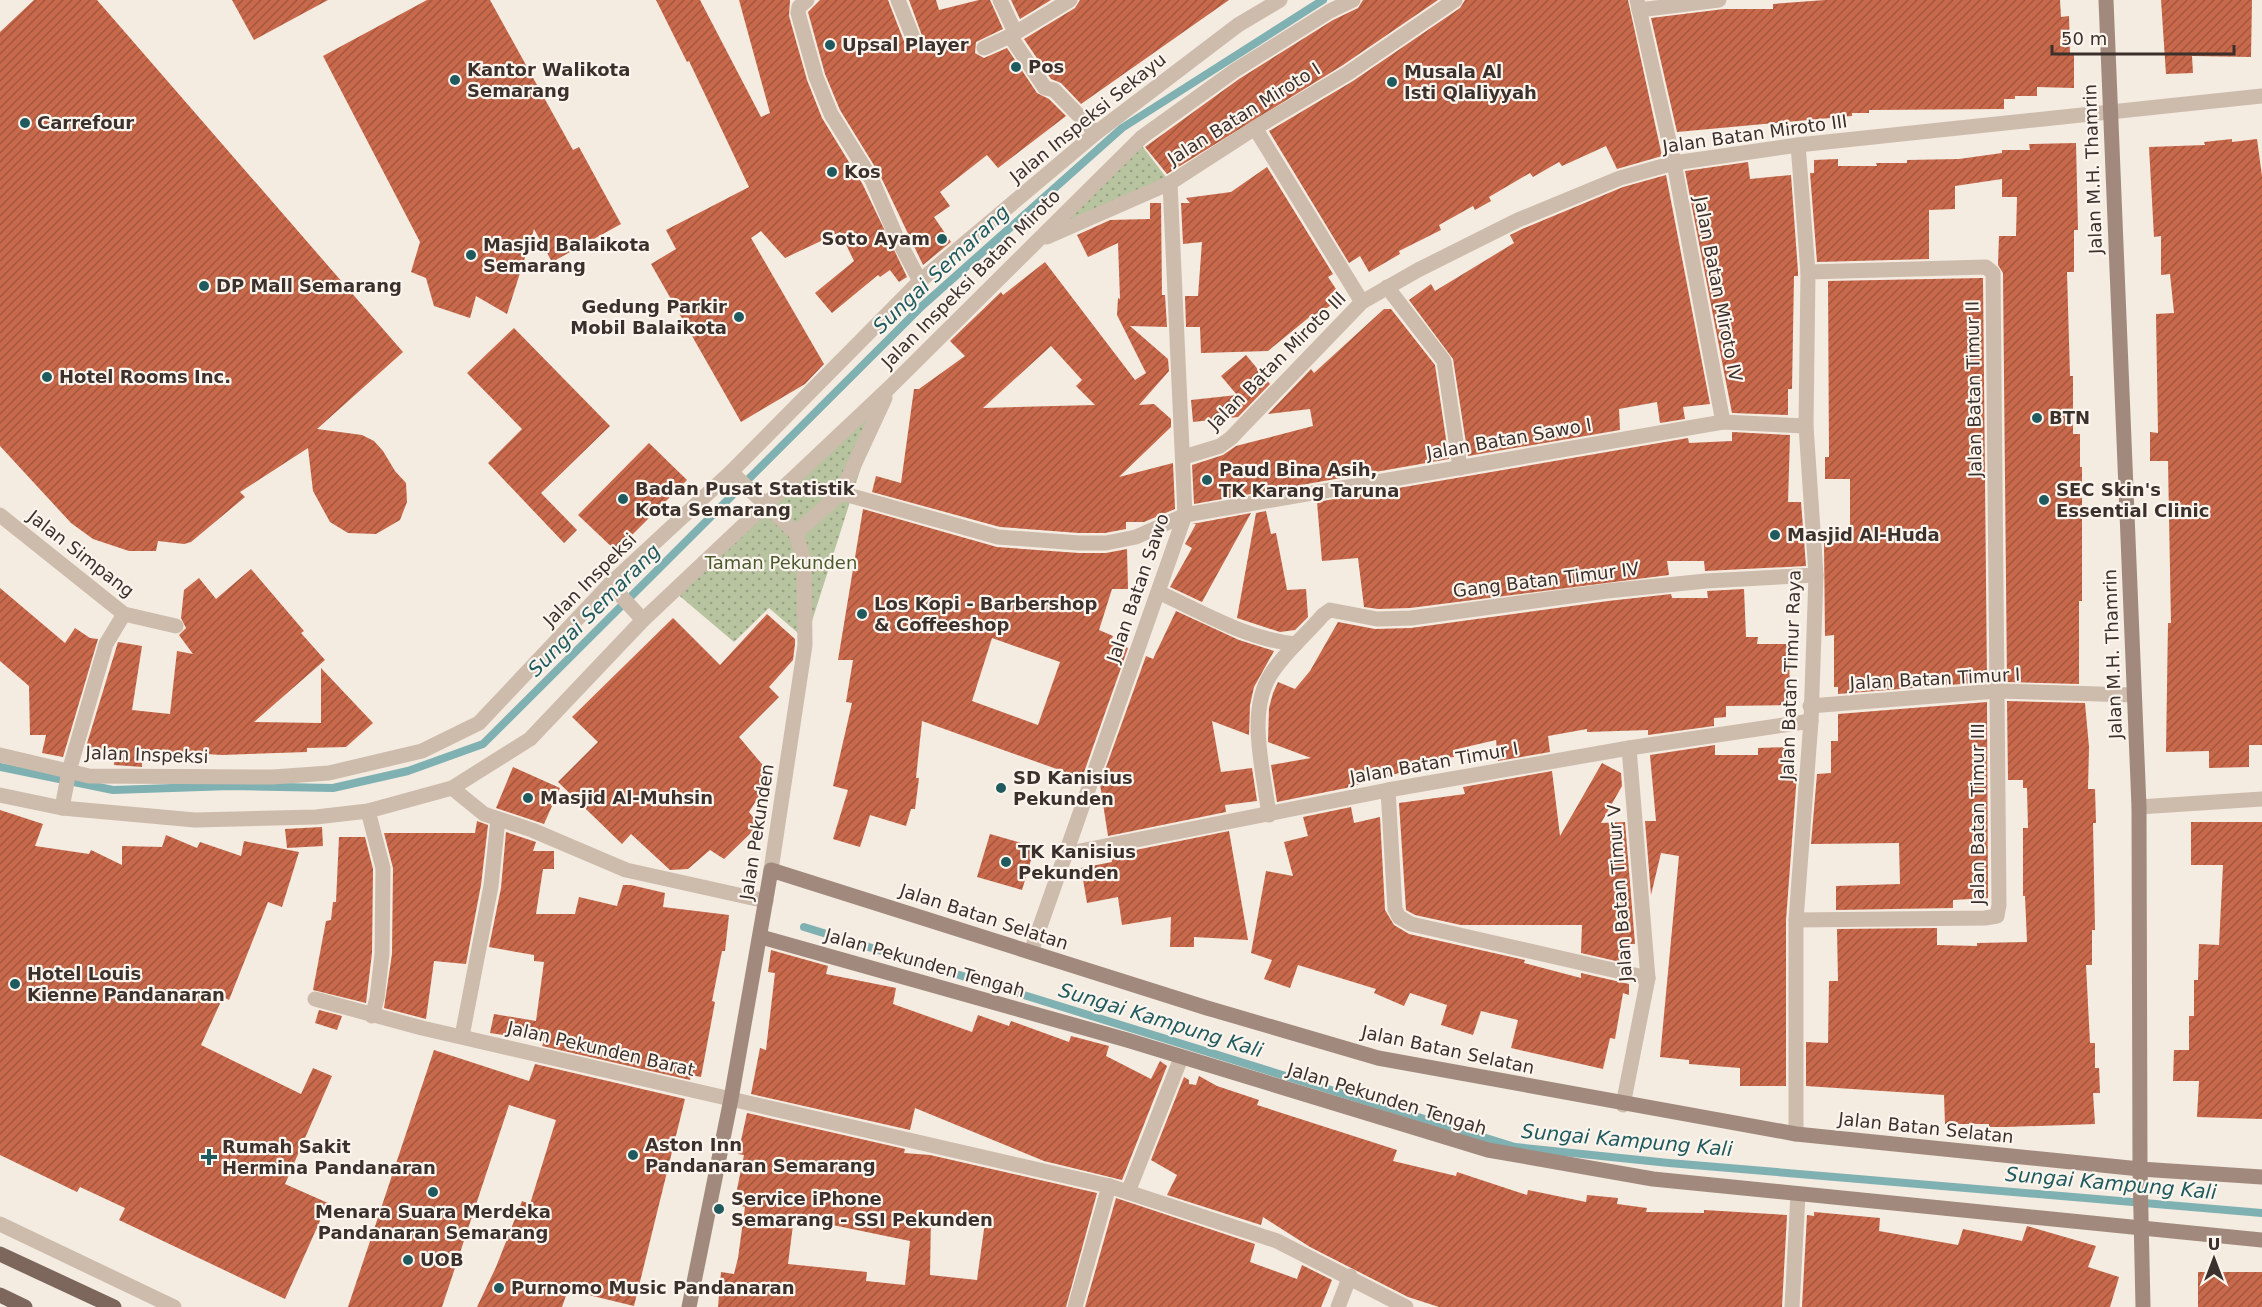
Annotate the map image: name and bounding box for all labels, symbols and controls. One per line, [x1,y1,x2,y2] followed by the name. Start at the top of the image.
[2052,18,2234,56] scale bar
[2061,28,2107,49] text: 50 m
[842,34,969,55] place label: Upsal Player
[823,38,837,52] marker: Upsal Player
[1005,48,1170,188] street label: Jalan Inspeksi Sekayu
[1028,56,1064,77] place label: Pos
[1163,58,1324,170] street label: Jalan Batan Miroto I
[467,59,630,101] place label: Kantor Walikota Semarang
[1009,60,1023,74] marker: Pos
[1404,61,1537,103] place label: Musala Al Isti Qlaliyyah
[448,73,462,87] marker: Kantor Walikota Semarang
[1385,75,1399,89] marker: Musala Al Isti Qlaliyyah
[2079,84,2106,255] street label: Jalan M.H. Thamrin
[1660,110,1849,157] street label: Jalan Batan Miroto III
[37,112,134,133] place label: Carrefour
[18,116,32,130] marker: Carrefour
[844,161,881,182] place label: Kos
[825,165,839,179] marker: Kos
[876,185,1064,373] street label: Jalan Inspeksi Batan Miroto
[1690,194,1747,384] street label: Jalan Batan Miroto IV
[868,200,1014,338] water label: Sungai Semarang
[822,228,930,249] place label: Soto Ayam
[935,232,949,246] marker: Soto Ayam
[483,234,650,276] place label: Masjid Balaikota Semarang
[464,248,478,262] marker: Masjid Balaikota Semarang
[216,275,402,296] place label: DP Mall Semarang
[197,279,211,293] marker: DP Mall Semarang
[1203,287,1350,435] street label: Jalan Batan Miroto III
[570,296,727,338] place label: Gedung Parkir Mobil Balaikota
[1961,301,1986,478] street label: Jalan Batan Timur II
[732,310,746,324] marker: Gedung Parkir Mobil Balaikota
[59,366,231,387] place label: Hotel Rooms Inc.
[40,370,54,384] marker: Hotel Rooms Inc.
[2049,407,2090,428] place label: BTN
[2030,411,2044,425] marker: BTN
[1424,414,1593,464] street label: Jalan Batan Sawo I
[1219,459,1399,501] place label: Paud Bina Asih, TK Karang Taruna
[1200,473,1214,487] marker: Paud Bina Asih, TK Karang Taruna
[635,478,856,520] place label: Badan Pusat Statistik Kota Semarang
[2056,479,2209,521] place label: SEC Skin's Essential Clinic
[616,492,630,506] marker: Badan Pusat Statistik Kota Semarang
[2037,493,2051,507] marker: SEC Skin's Essential Clinic
[23,505,139,602] street label: Jalan Simpang
[1102,511,1173,666] street label: Jalan Batan Sawo
[1787,524,1940,545] place label: Masjid Al-Huda
[1768,528,1782,542] marker: Masjid Al-Huda
[538,529,641,631] street label: Jalan Inspeksi
[523,539,665,681] water label: Sungai Semarang
[704,552,857,573] park label: Taman Pekunden
[1452,558,1641,601] street label: Gang Batan Timur IV
[1776,569,1805,782] street label: Jalan Batan Timur Raya
[2099,569,2126,740] street label: Jalan M.H. Thamrin
[874,593,1097,635] place label: Los Kopi - Barbershop & Coffeeshop
[855,607,869,621] marker: Los Kopi - Barbershop & Coffeeshop
[1848,664,2021,694] street label: Jalan Batan Timur I
[1967,723,1988,906] street label: Jalan Batan Timur III
[1347,737,1520,788] street label: Jalan Batan Timur I
[84,742,209,767] street label: Jalan Inspeksi
[735,762,778,902] street label: Jalan Pekunden
[1013,767,1133,809] place label: SD Kanisius Pekunden
[994,781,1008,795] marker: SD Kanisius Pekunden
[540,787,713,808] place label: Masjid Al-Muhsin
[521,791,535,805] marker: Masjid Al-Muhsin
[1603,803,1636,984] street label: Jalan Batan Timur V
[1018,841,1136,883] place label: TK Kanisius Pekunden
[999,855,1013,869] marker: TK Kanisius Pekunden
[896,879,1071,954] street label: Jalan Batan Selatan
[822,924,1028,1001] street label: Jalan Pekunden Tengah
[27,963,225,1005] place label: Hotel Louis Kienne Pandanaran
[8,977,22,991] marker: Hotel Louis Kienne Pandanaran
[1056,978,1266,1063] water label: Sungai Kampung Kali
[504,1016,697,1080] street label: Jalan Pekunden Barat
[1359,1021,1536,1078] street label: Jalan Batan Selatan
[1284,1058,1489,1139] street label: Jalan Pekunden Tengah
[1836,1108,2015,1147] street label: Jalan Batan Selatan
[1520,1119,1734,1161] water label: Sungai Kampung Kali
[645,1134,876,1176] place label: Aston Inn Pandanaran Semarang
[222,1136,436,1178] place label: Rumah Sakit Hermina Pandanaran
[200,1148,218,1166] marker: Rumah Sakit Hermina Pandanaran
[626,1148,640,1162] marker: Aston Inn Pandanaran Semarang
[2004,1162,2218,1204] water label: Sungai Kampung Kali
[426,1185,440,1199] marker: Menara Suara Merdeka Pandanaran Semarang
[731,1188,993,1230] place label: Service iPhone Semarang - SSI Pekunden
[315,1201,551,1243] place label: Menara Suara Merdeka Pandanaran Semarang
[712,1202,726,1216] marker: Service iPhone Semarang - SSI Pekunden
[2184,1229,2244,1289] north arrow
[2208,1235,2221,1254] text: U
[420,1249,464,1270] place label: UOB
[401,1253,415,1267] marker: UOB
[511,1277,795,1298] place label: Purnomo Music Pandanaran
[492,1281,506,1295] marker: Purnomo Music Pandanaran

